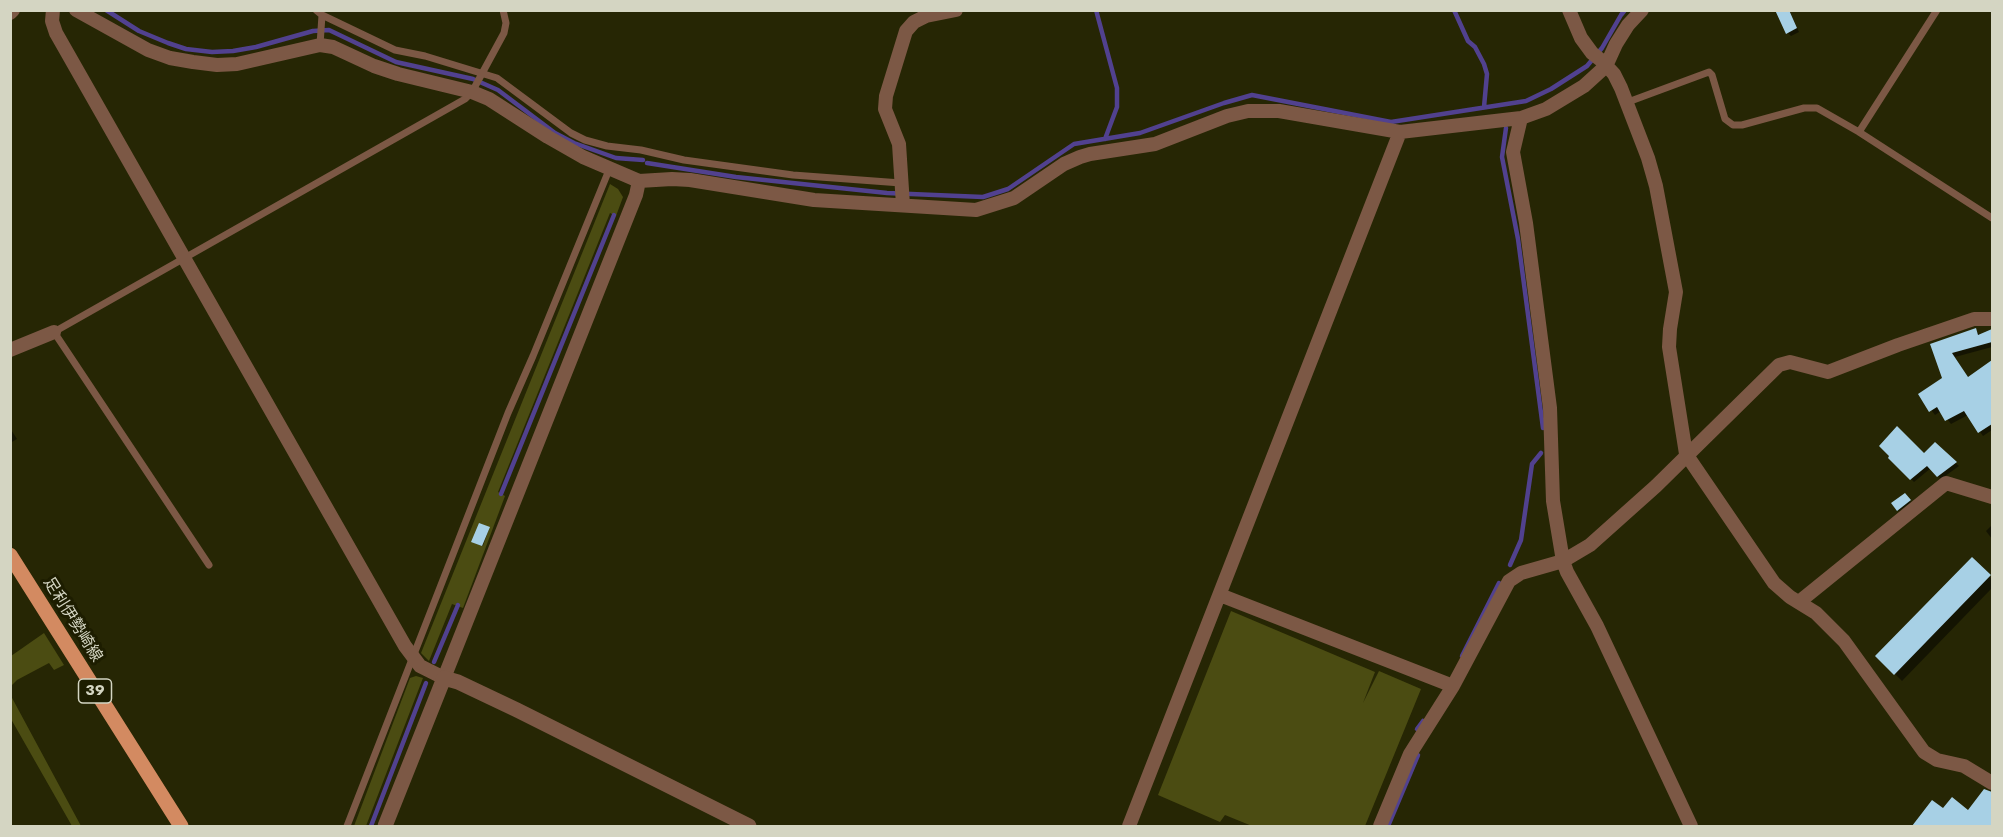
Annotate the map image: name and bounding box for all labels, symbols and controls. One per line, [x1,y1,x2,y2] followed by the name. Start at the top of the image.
[38,574,106,666] street label: 足利伊勢崎線
[78,679,112,703] road number: 39

